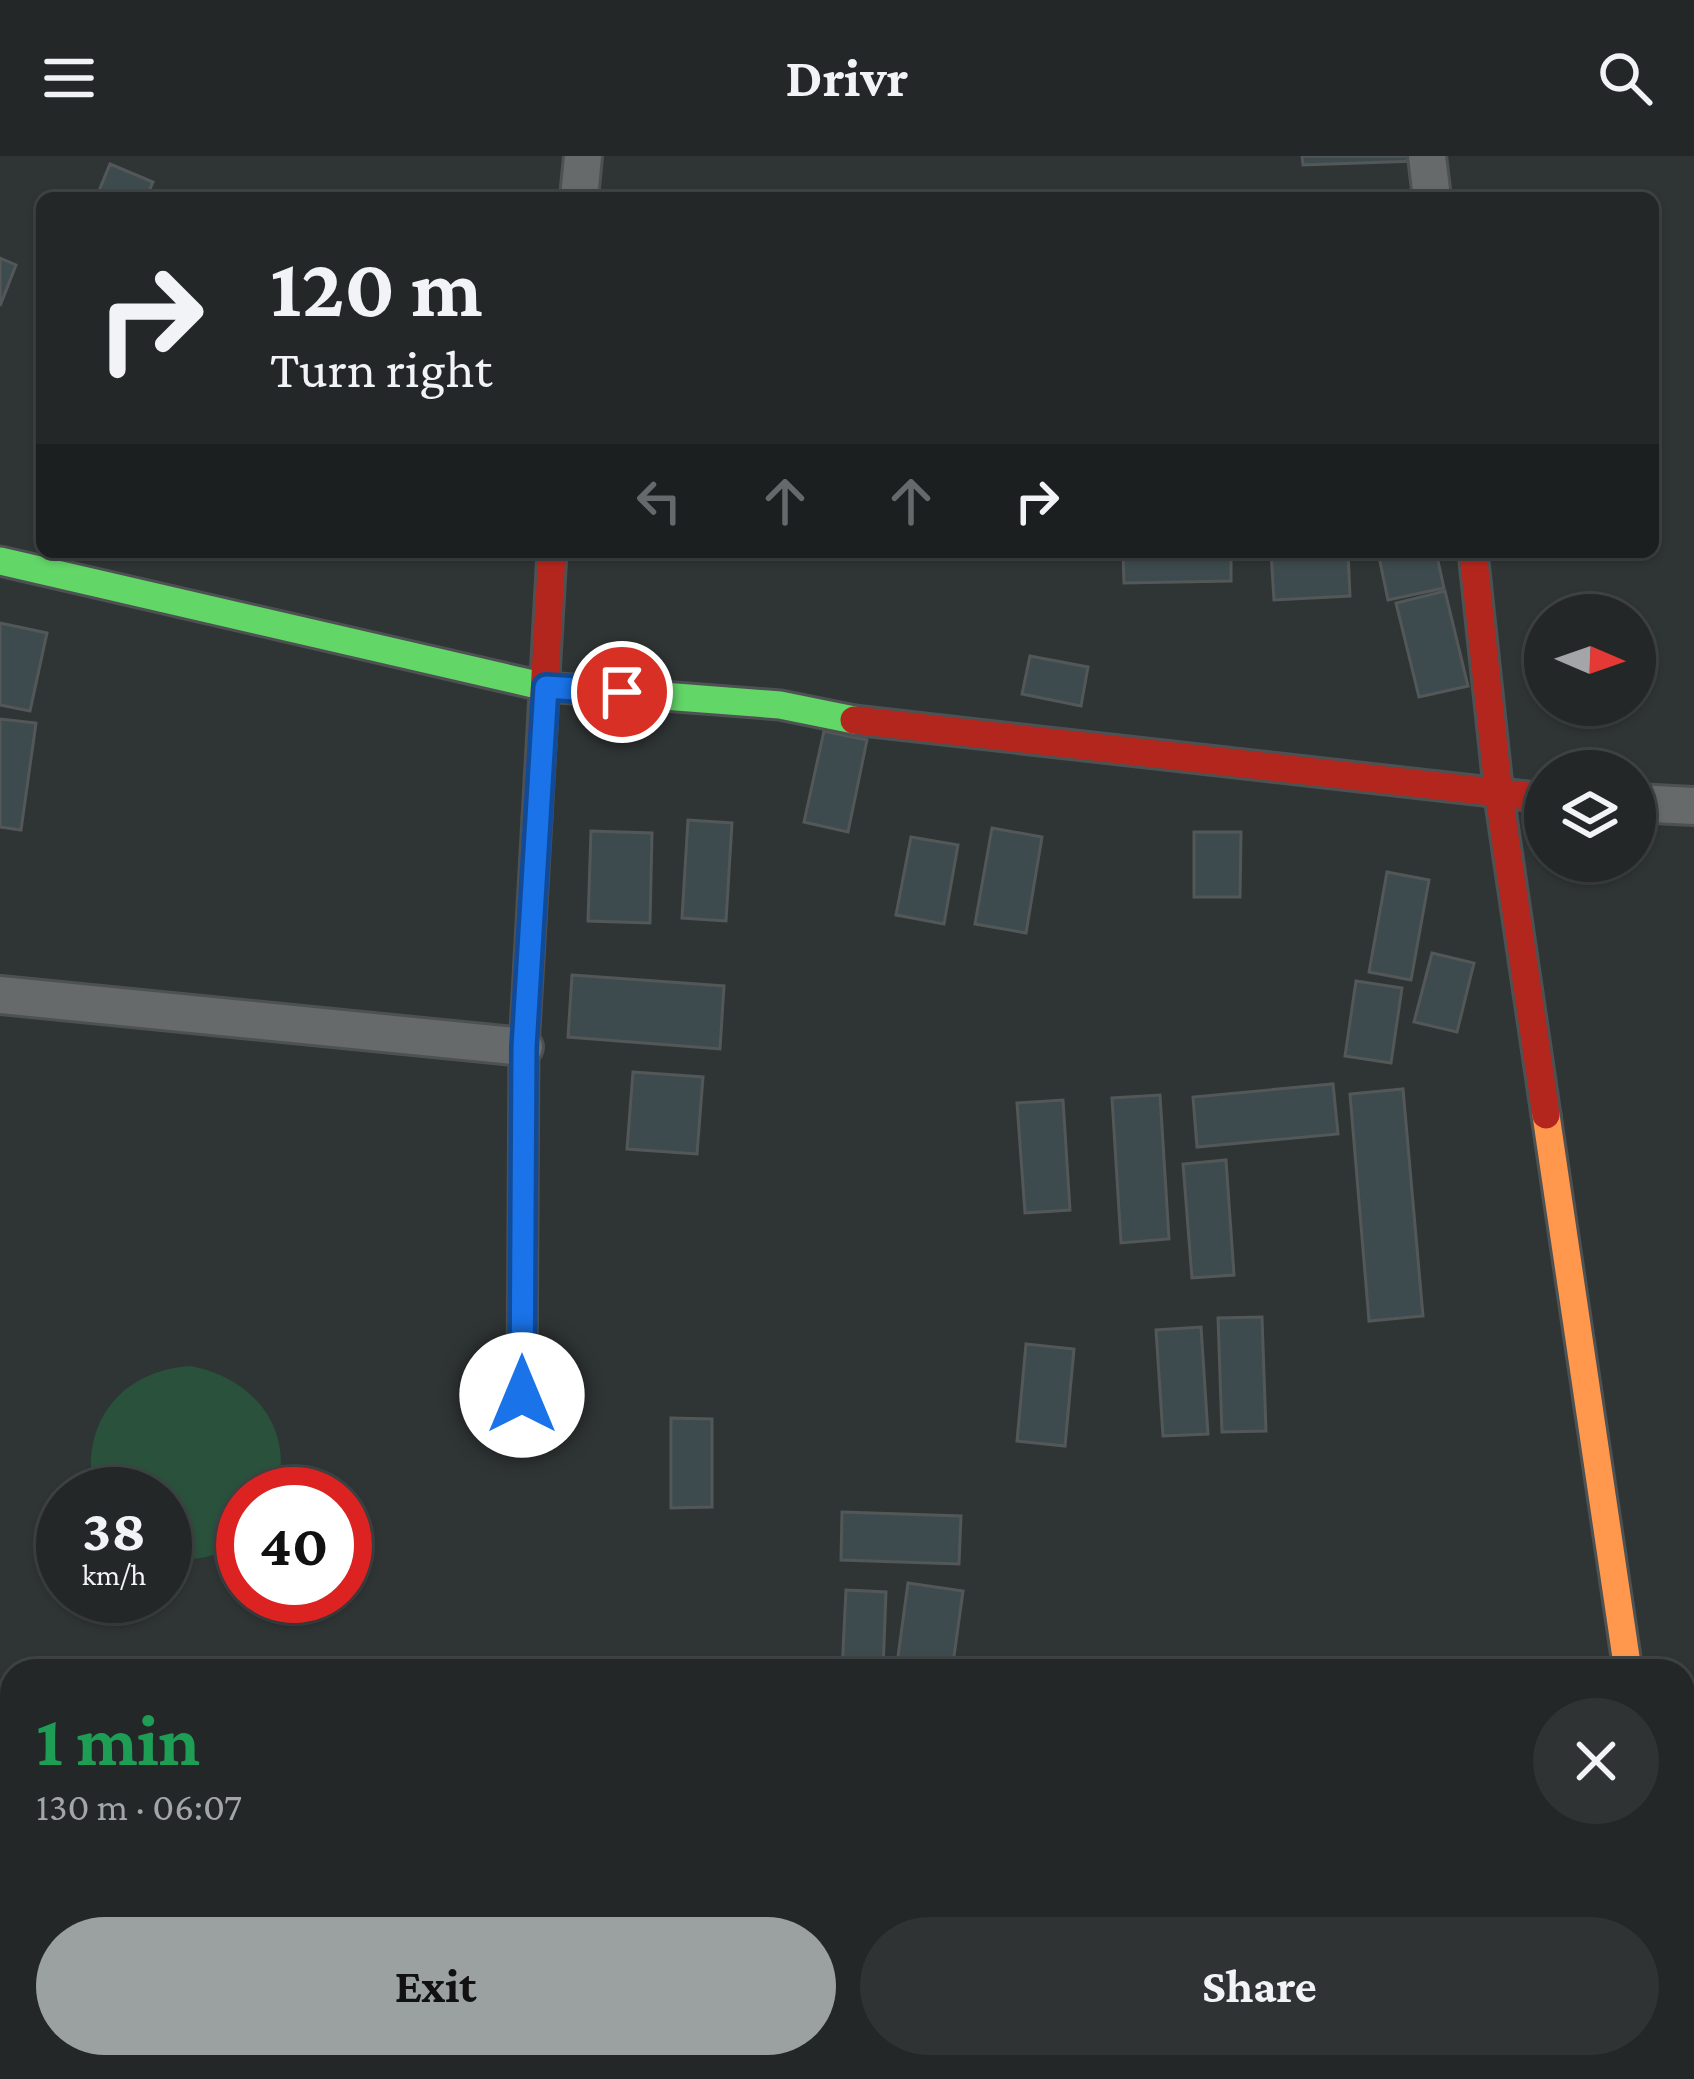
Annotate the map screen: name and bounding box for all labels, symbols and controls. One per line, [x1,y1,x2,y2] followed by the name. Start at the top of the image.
[36,45,102,111] icon: menu
[1592,45,1658,111] icon: search
[786,48,908,108] text: Drivr
[72,240,228,396] icon: right
[270,241,483,334] text: 120 m
[270,339,492,399] text: Turn right
[626,468,692,534] icon: left
[752,468,818,534] icon: ahead
[878,468,944,534] icon: ahead
[1004,468,1070,534] icon: right
[1524,594,1656,726] north arrow
[1524,594,1656,882] map controls
[571,641,673,743] pin
[589,659,655,725] icon: arrive
[1524,750,1656,882] button: layers
[459,1332,585,1458] position arrow
[216,1467,372,1623] speed limit sign: 40
[82,1496,146,1563] text: 38
[82,1558,146,1591] text: km/h
[1533,1698,1659,1824] button: close
[36,1700,200,1780] text: 1 min
[36,1785,242,1828] text: 130 m · 06:07
[36,1917,836,2055] button: Exit
[860,1917,1659,2055] button: Share

